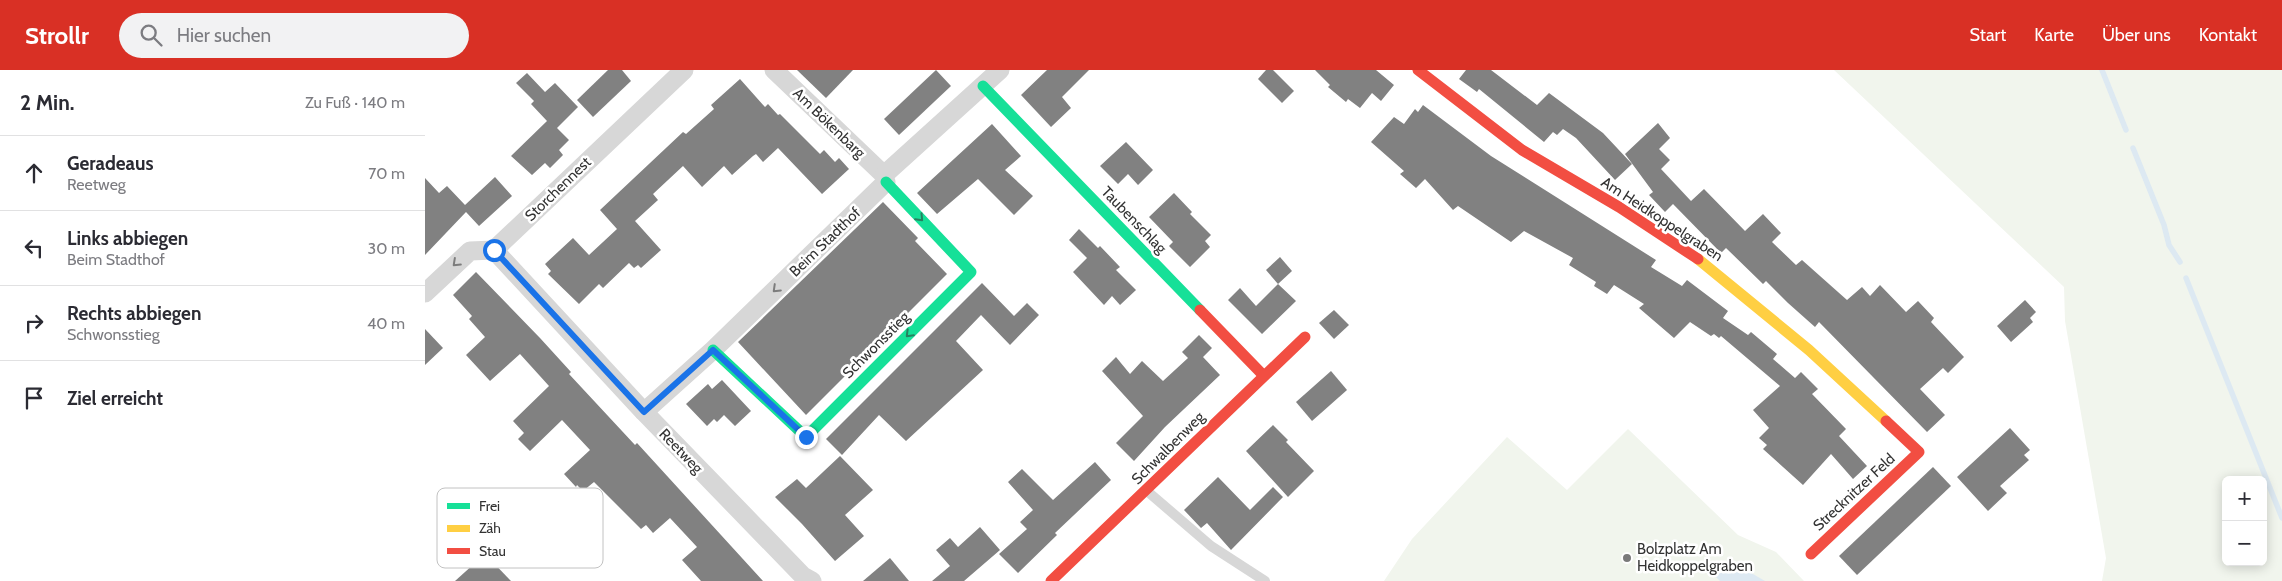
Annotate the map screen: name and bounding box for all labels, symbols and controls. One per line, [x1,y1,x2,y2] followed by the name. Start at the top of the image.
[119,13,469,58] search box
[25,21,89,50] text: Strollr
[137,21,165,49] icon: search
[177,24,271,47] text: Hier suchen
[1970,24,2006,46] text: Start
[2034,24,2074,46] text: Karte
[2102,24,2171,46] text: Über uns
[2199,24,2257,46] text: Kontakt
[789,84,869,162] street label: Am Bökenbarg
[20,90,74,115] text: 2 Min.
[305,93,405,112] text: Zu Fuß · 140 m
[67,152,153,175] text: Geradeaus
[521,153,595,225] street label: Storchennest
[20,159,48,187] icon: ahead
[368,164,405,183] text: 70 m
[1598,173,1726,265] street label: Am Heidkoppelgraben
[67,175,126,194] text: Reetweg
[1098,183,1171,258] street label: Taubenschlag
[786,204,864,280] street label: Beim Stadthof
[914,212,923,221] one-way arrow
[67,227,188,250] text: Links abbiegen
[20,234,48,262] icon: left
[368,239,405,258] text: 30 m
[483,239,506,262] route start
[67,250,165,269] text: Beim Stadthof
[453,258,462,267] one-way arrow
[773,283,782,292] one-way arrow
[67,302,201,325] text: Rechts abbiegen
[839,308,913,382] street label: Schwonsstieg
[20,309,48,337] icon: right
[367,314,405,333] text: 40 m
[67,325,160,344] text: Schwonsstieg
[905,329,914,338] one-way arrow
[20,384,48,412] icon: arrive
[67,387,163,410] text: Ziel erreicht
[1128,408,1208,488] street label: Schwalbenweg
[655,425,707,477] street label: Reetweg
[795,426,818,449] route end
[1809,450,1899,534] street label: Strecknitzer Feld
[2222,476,2267,566] map controls
[2222,476,2267,521] button: +
[437,488,603,568] legend
[479,497,500,515] text: Frei
[479,519,501,537] text: Zäh
[2222,521,2267,566] button: −
[1637,540,1753,575] place label: Bolzplatz Am Heidkoppelgraben
[479,542,506,560] text: Stau
[1621,552,1633,564] marker: Bolzplatz Am Heidkoppelgraben

